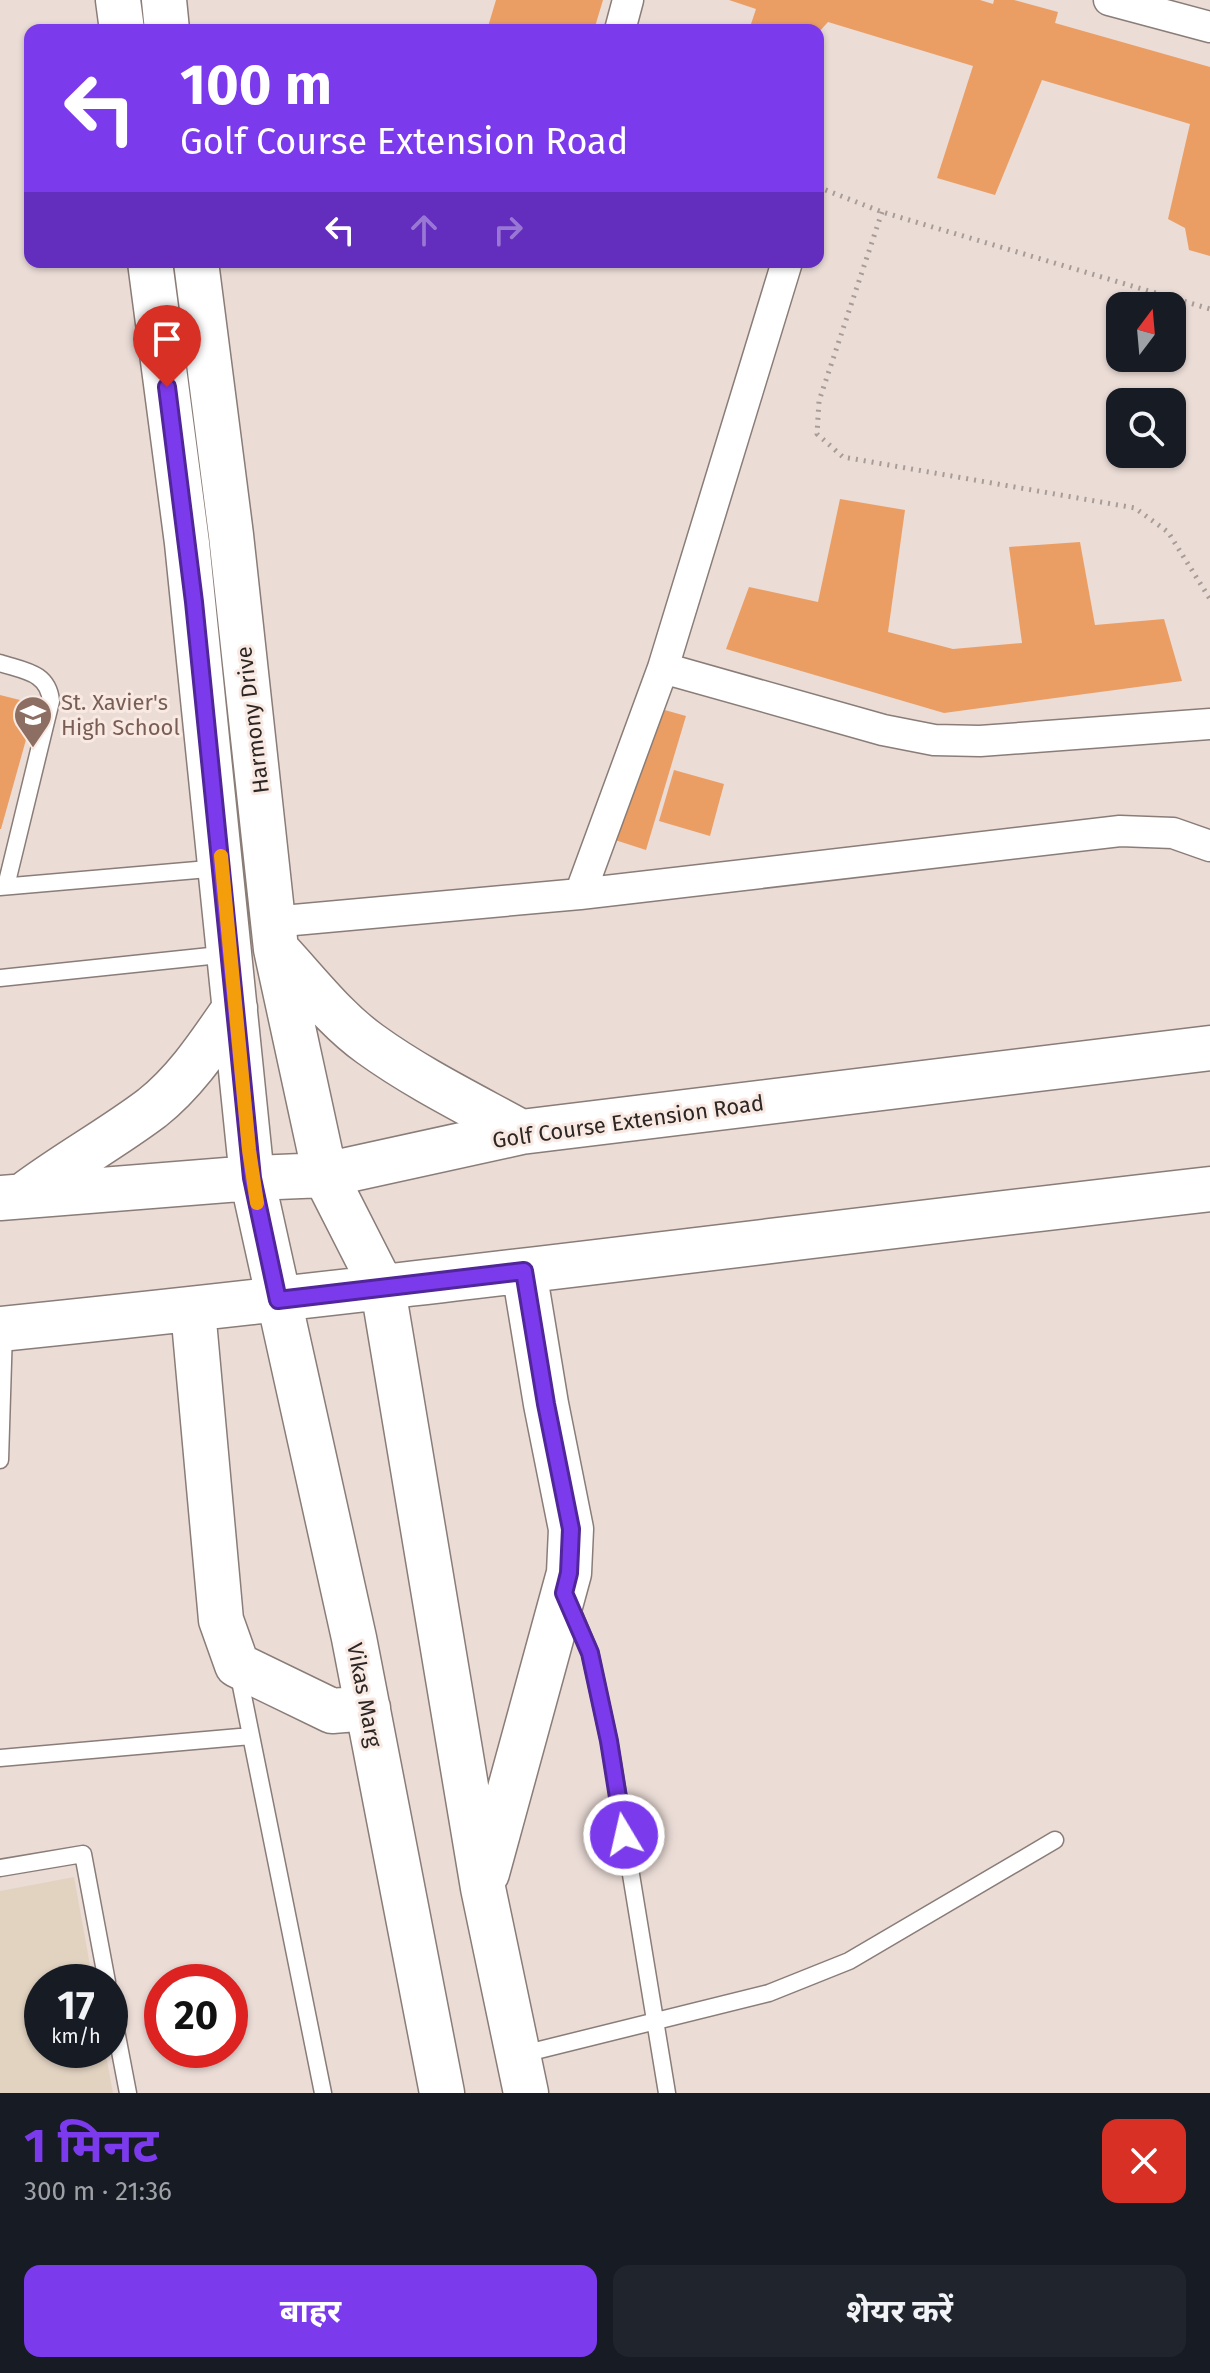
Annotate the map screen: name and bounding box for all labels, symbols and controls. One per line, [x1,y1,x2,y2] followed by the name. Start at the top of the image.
[180,52,332,119] text: 100 m
[48,56,152,160] icon: left
[180,120,628,164] text: Golf Course Extension Road
[318,208,362,252] icon: left
[402,208,446,252] icon: ahead
[486,208,530,252] icon: right
[1106,292,1186,372] north arrow
[1106,292,1186,468] map controls
[133,305,201,387] pin
[145,317,189,361] icon: arrive
[1106,388,1186,468] button: search
[230,645,275,795] street label: Harmony Drive
[61,689,180,741] place label: St. Xavier's High School
[12,694,54,749] school or university icon: St. Xavier's High School
[491,1089,766,1154] street label: Golf Course Extension Road
[341,1641,388,1750] street label: Vikas Marg
[582,1793,666,1877] position arrow
[144,1964,248,2068] speed limit sign: 20
[57,1982,95,2030] text: 17
[51,2024,101,2048] text: km/h
[24,2117,158,2175] text: 1 मिनट
[1102,2119,1186,2203] button: close
[24,2176,172,2207] text: 300 m · 21:36
[24,2265,597,2357] button: बाहर
[613,2265,1186,2357] button: शेयर करें

